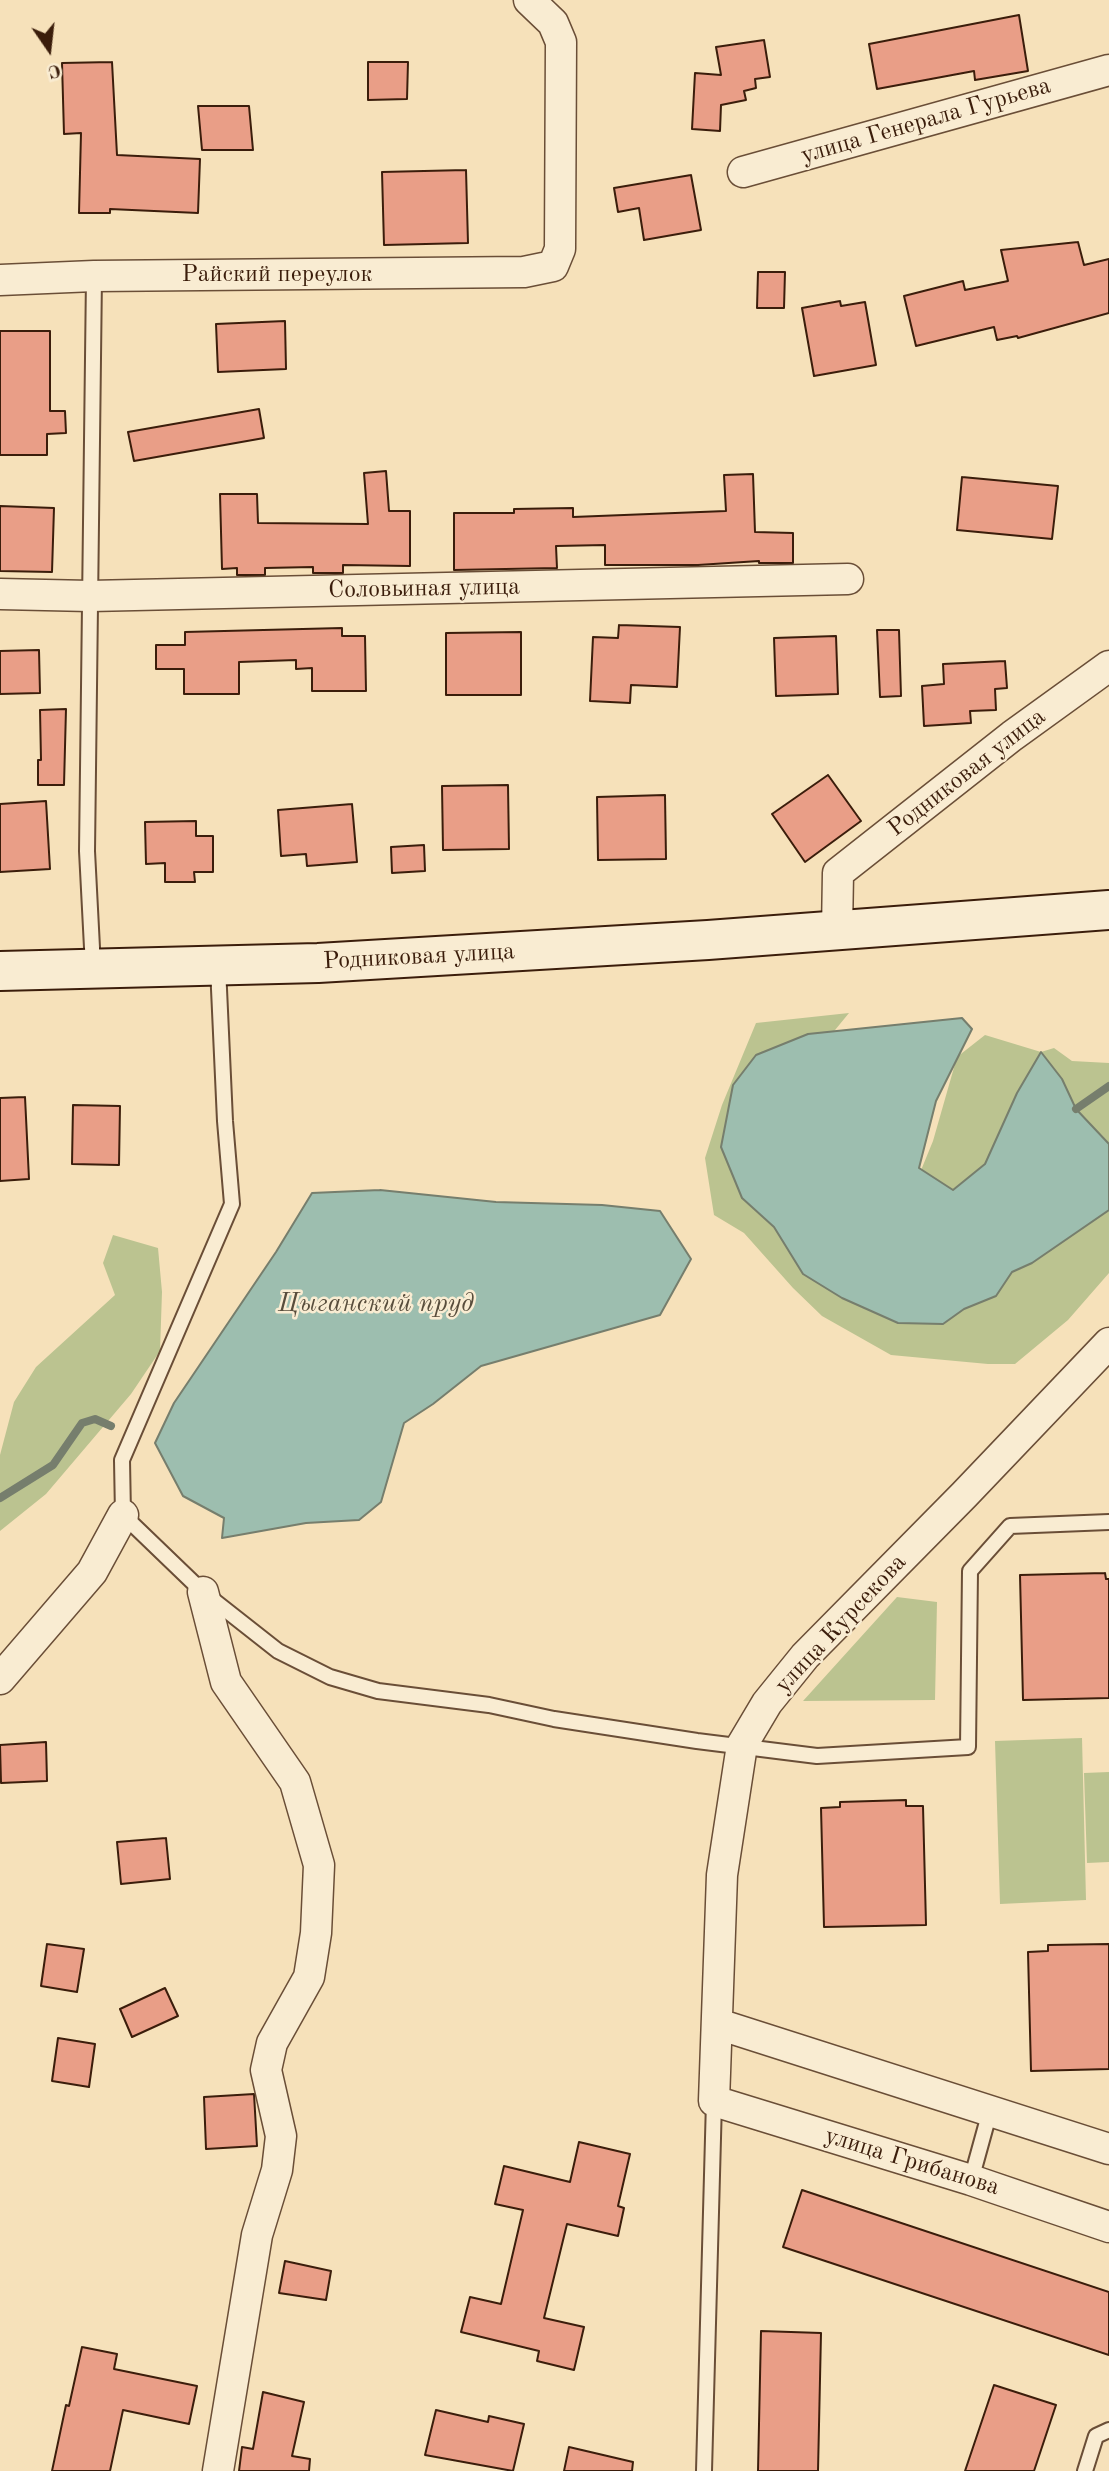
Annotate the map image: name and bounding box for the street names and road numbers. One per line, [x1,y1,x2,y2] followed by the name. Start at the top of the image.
[798,72,1054,170] street label: улица Генерала Гурьева
[181,261,373,289] street label: Райский переулок
[328,573,520,605] street label: Соловьиная улица
[883,703,1051,843] street label: Родниковая улица
[322,938,516,976] street label: Родниковая улица
[769,1549,913,1699] street label: улица Курсекова
[821,2122,1003,2202] street label: улица Грибанова

